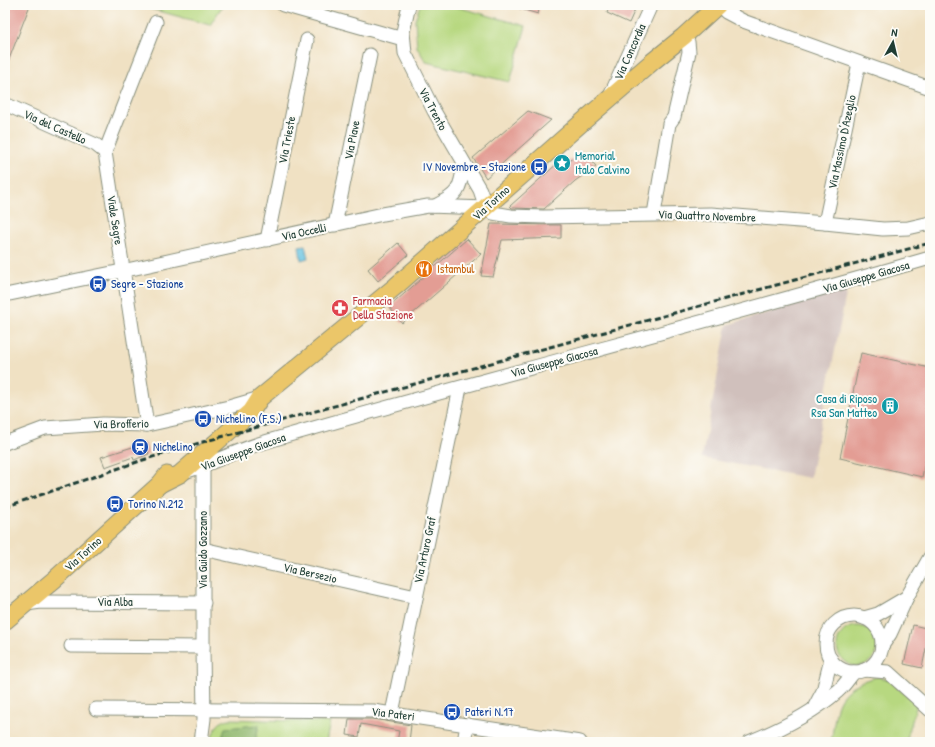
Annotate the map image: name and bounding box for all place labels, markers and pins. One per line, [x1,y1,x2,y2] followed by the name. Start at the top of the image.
[575,147,630,178] place label: Memorial Italo Calvino
[552,153,572,173] place icon: Memorial Italo Calvino
[529,157,549,177] bus stop icon: IV Novembre - Stazione
[423,158,526,175] place label: IV Novembre - Stazione
[414,259,434,279] restaurant icon: Istambul
[437,260,475,277] place label: Istambul
[88,274,108,294] bus stop icon: Segre - Stazione
[111,275,184,292] place label: Segre - Stazione
[352,292,414,323] place label: Farmacia Della Stazione
[330,298,350,318] pharmacy icon: Farmacia Della Stazione
[811,390,877,421] place label: Casa di Riposo Rsa San Matteo
[880,396,900,416] building icon: Casa di Riposo Rsa San Matteo
[193,409,213,429] bus stop icon: Nichelino (F.S.)
[216,410,282,427] place label: Nichelino (F.S.)
[130,437,150,457] station icon: Nichelino
[153,438,193,455] place label: Nichelino
[105,494,125,514] bus stop icon: Torino N.212
[128,495,184,512] place label: Torino N.212
[442,702,462,722] bus stop icon: Pateri N.17
[465,703,514,720] place label: Pateri N.17

